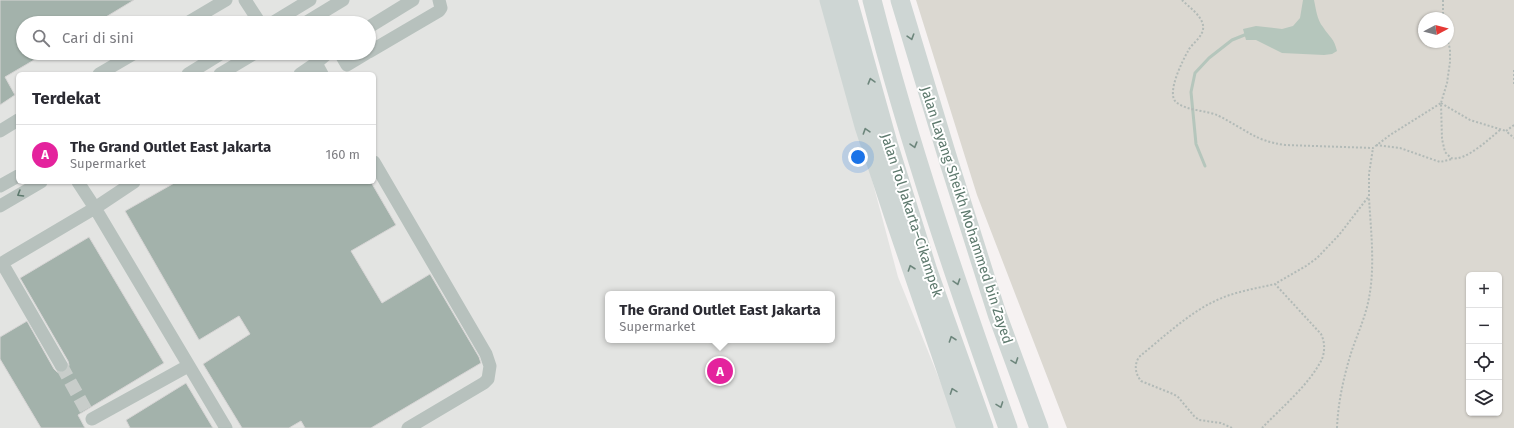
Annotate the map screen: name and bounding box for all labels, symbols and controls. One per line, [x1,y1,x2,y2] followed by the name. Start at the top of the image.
[1418,12,1454,48] north arrow
[16,16,376,60] search box
[30,27,52,49] icon: search
[62,29,134,47] text: Cari di sini
[906,34,915,41] one-way arrow
[867,78,876,85] one-way arrow
[917,84,1016,346] street label: Jalan Layang Sheikh Mohammed bin Zayed
[32,88,101,109] text: Terdekat
[862,128,871,135] one-way arrow
[877,131,946,300] street label: Jalan Tol Jakarta–Cikampek
[70,138,271,156] text: The Grand Outlet East Jakarta
[909,141,918,148] one-way arrow
[41,147,49,162] text: A
[326,147,360,162] text: 160 m
[848,147,868,167] your location
[70,156,146,171] text: Supermarket
[17,190,24,197] one-way arrow
[907,265,916,272] one-way arrow
[1466,272,1502,416] map controls
[1466,272,1502,308] button: +
[952,279,961,286] one-way arrow
[605,291,835,343] popup
[619,301,821,319] text: The Grand Outlet East Jakarta
[1466,308,1502,344] button: −
[619,319,695,334] text: Supermarket
[949,335,957,342] one-way arrow
[1466,344,1502,380] button: locate
[707,356,733,386] pin: A
[1010,358,1018,365] one-way arrow
[1466,380,1502,416] button: layers
[949,388,957,395] one-way arrow
[995,401,1003,408] one-way arrow

